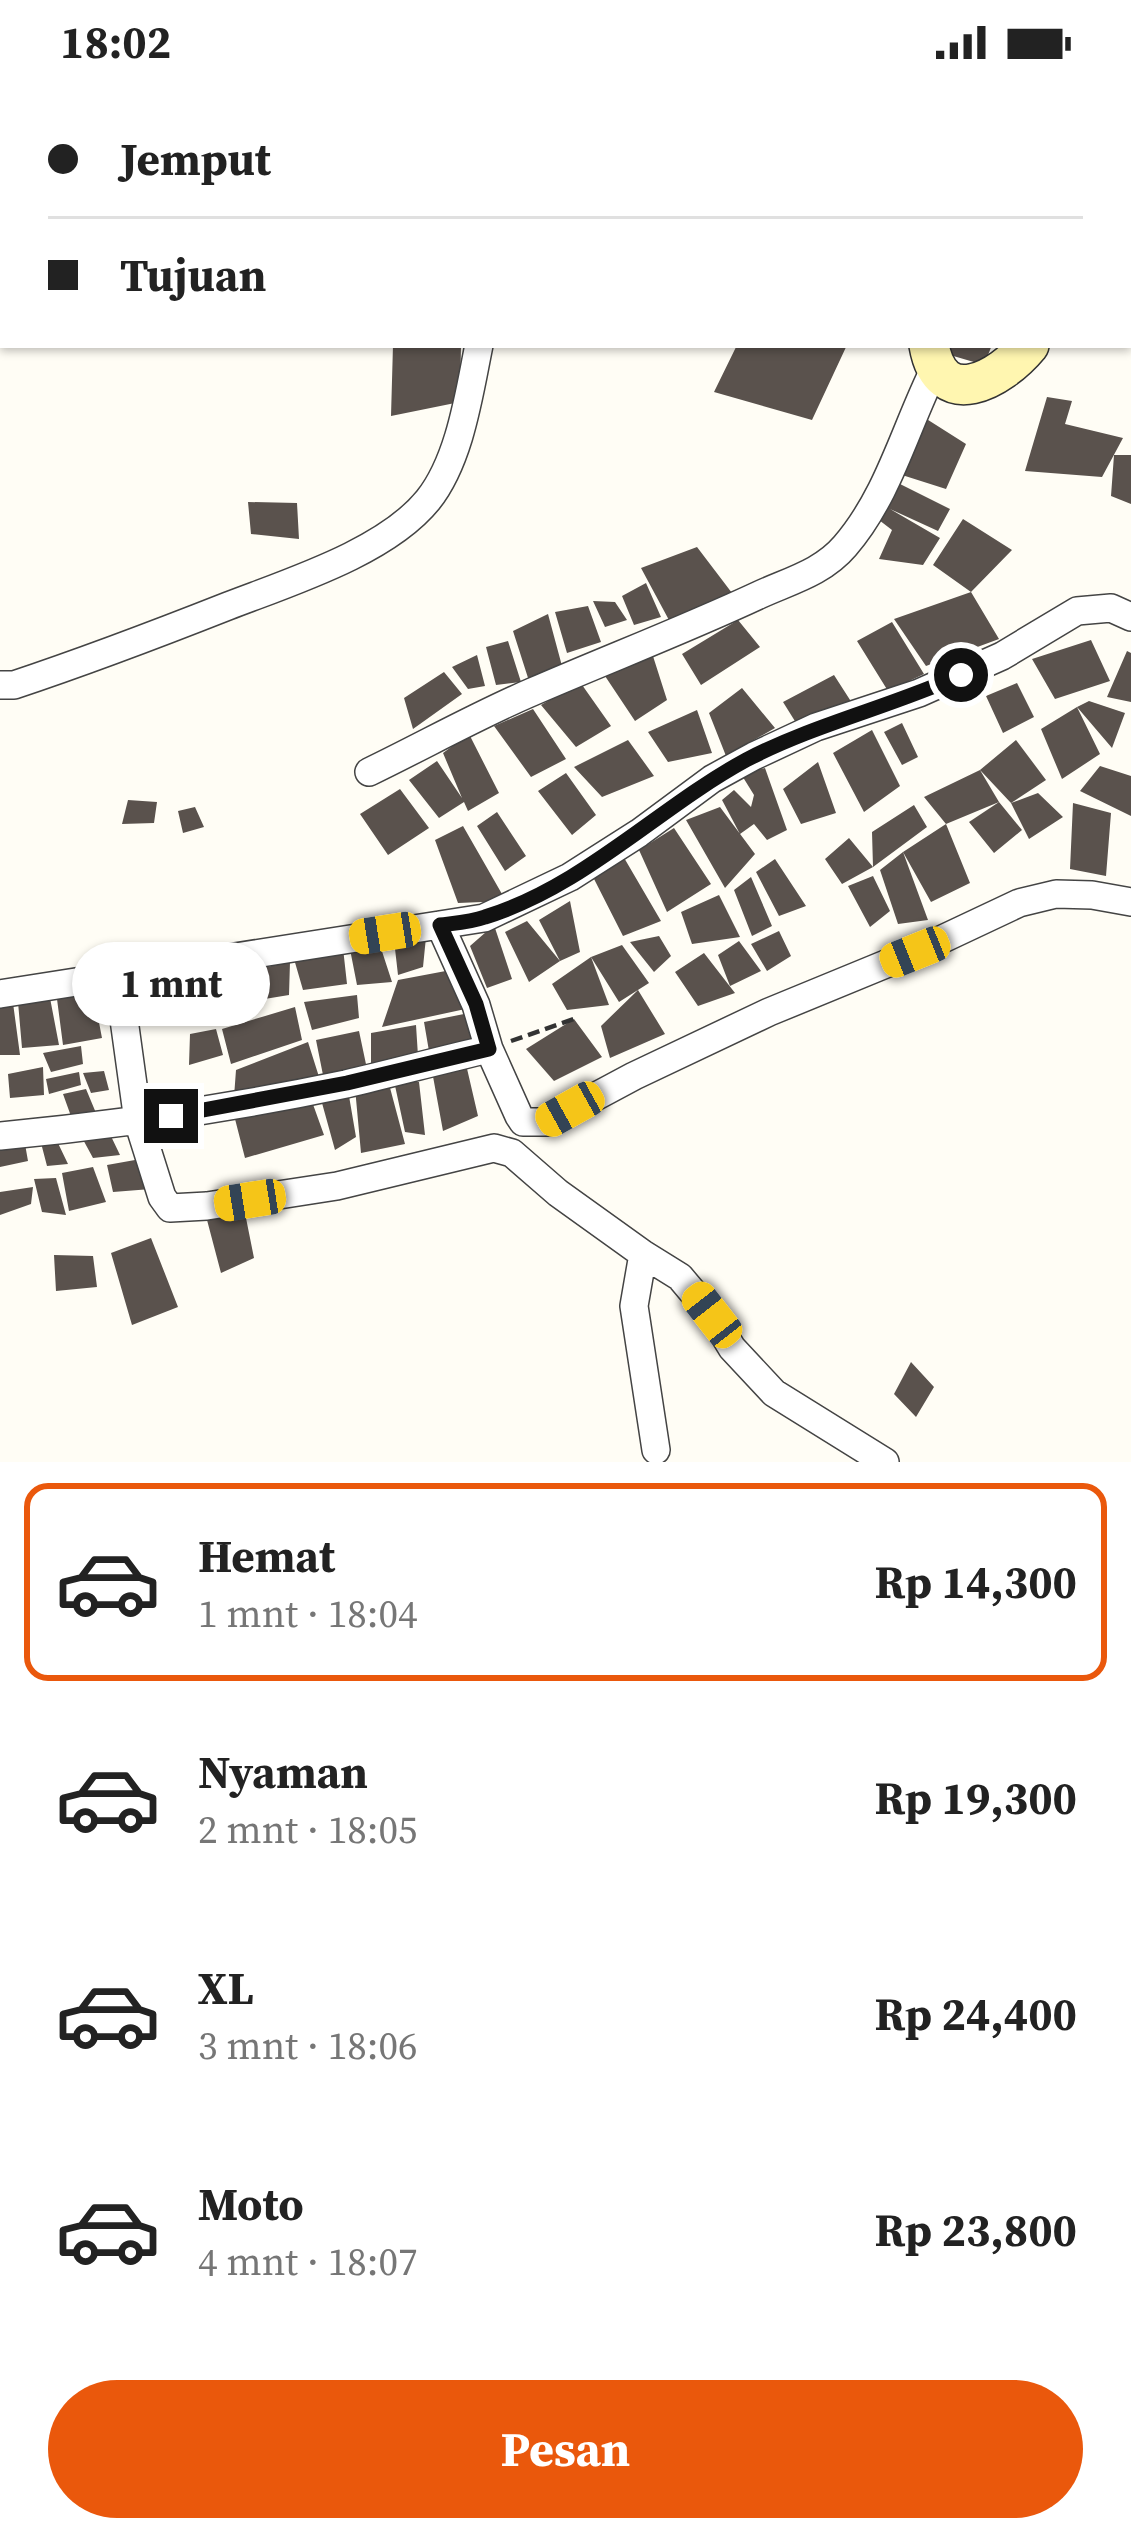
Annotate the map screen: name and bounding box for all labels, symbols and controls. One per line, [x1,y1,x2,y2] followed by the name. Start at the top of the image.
[60,11,171,73] text: 18:02
[120,128,271,190] text: Jemput
[120,244,266,306] text: Tujuan
[934,648,988,702] route start
[347,910,423,956] car
[875,922,955,982] car
[72,942,270,1026] callout: 1 mnt
[120,957,222,1010] text: 1 mnt
[530,1076,610,1142] car
[144,1089,198,1143] route end
[212,1177,288,1223] car
[676,1276,748,1354] car
[198,1525,335,1587] text: Hemat
[54,1528,162,1636] icon: car
[874,1551,1077,1613] text: Rp 14,300
[198,1587,417,1640] text: 1 mnt · 18:04
[198,1741,368,1803] text: Nyaman
[54,1744,162,1852] icon: car
[874,1767,1077,1829] text: Rp 19,300
[198,1803,417,1856] text: 2 mnt · 18:05
[198,1957,254,2019] text: XL
[54,1960,162,2068] icon: car
[874,1983,1077,2045] text: Rp 24,400
[198,2019,417,2072] text: 3 mnt · 18:06
[198,2173,304,2235] text: Moto
[54,2176,162,2284] icon: car
[874,2199,1077,2261] text: Rp 23,800
[198,2235,417,2288] text: 4 mnt · 18:07
[48,2380,1083,2518] button: Pesan

